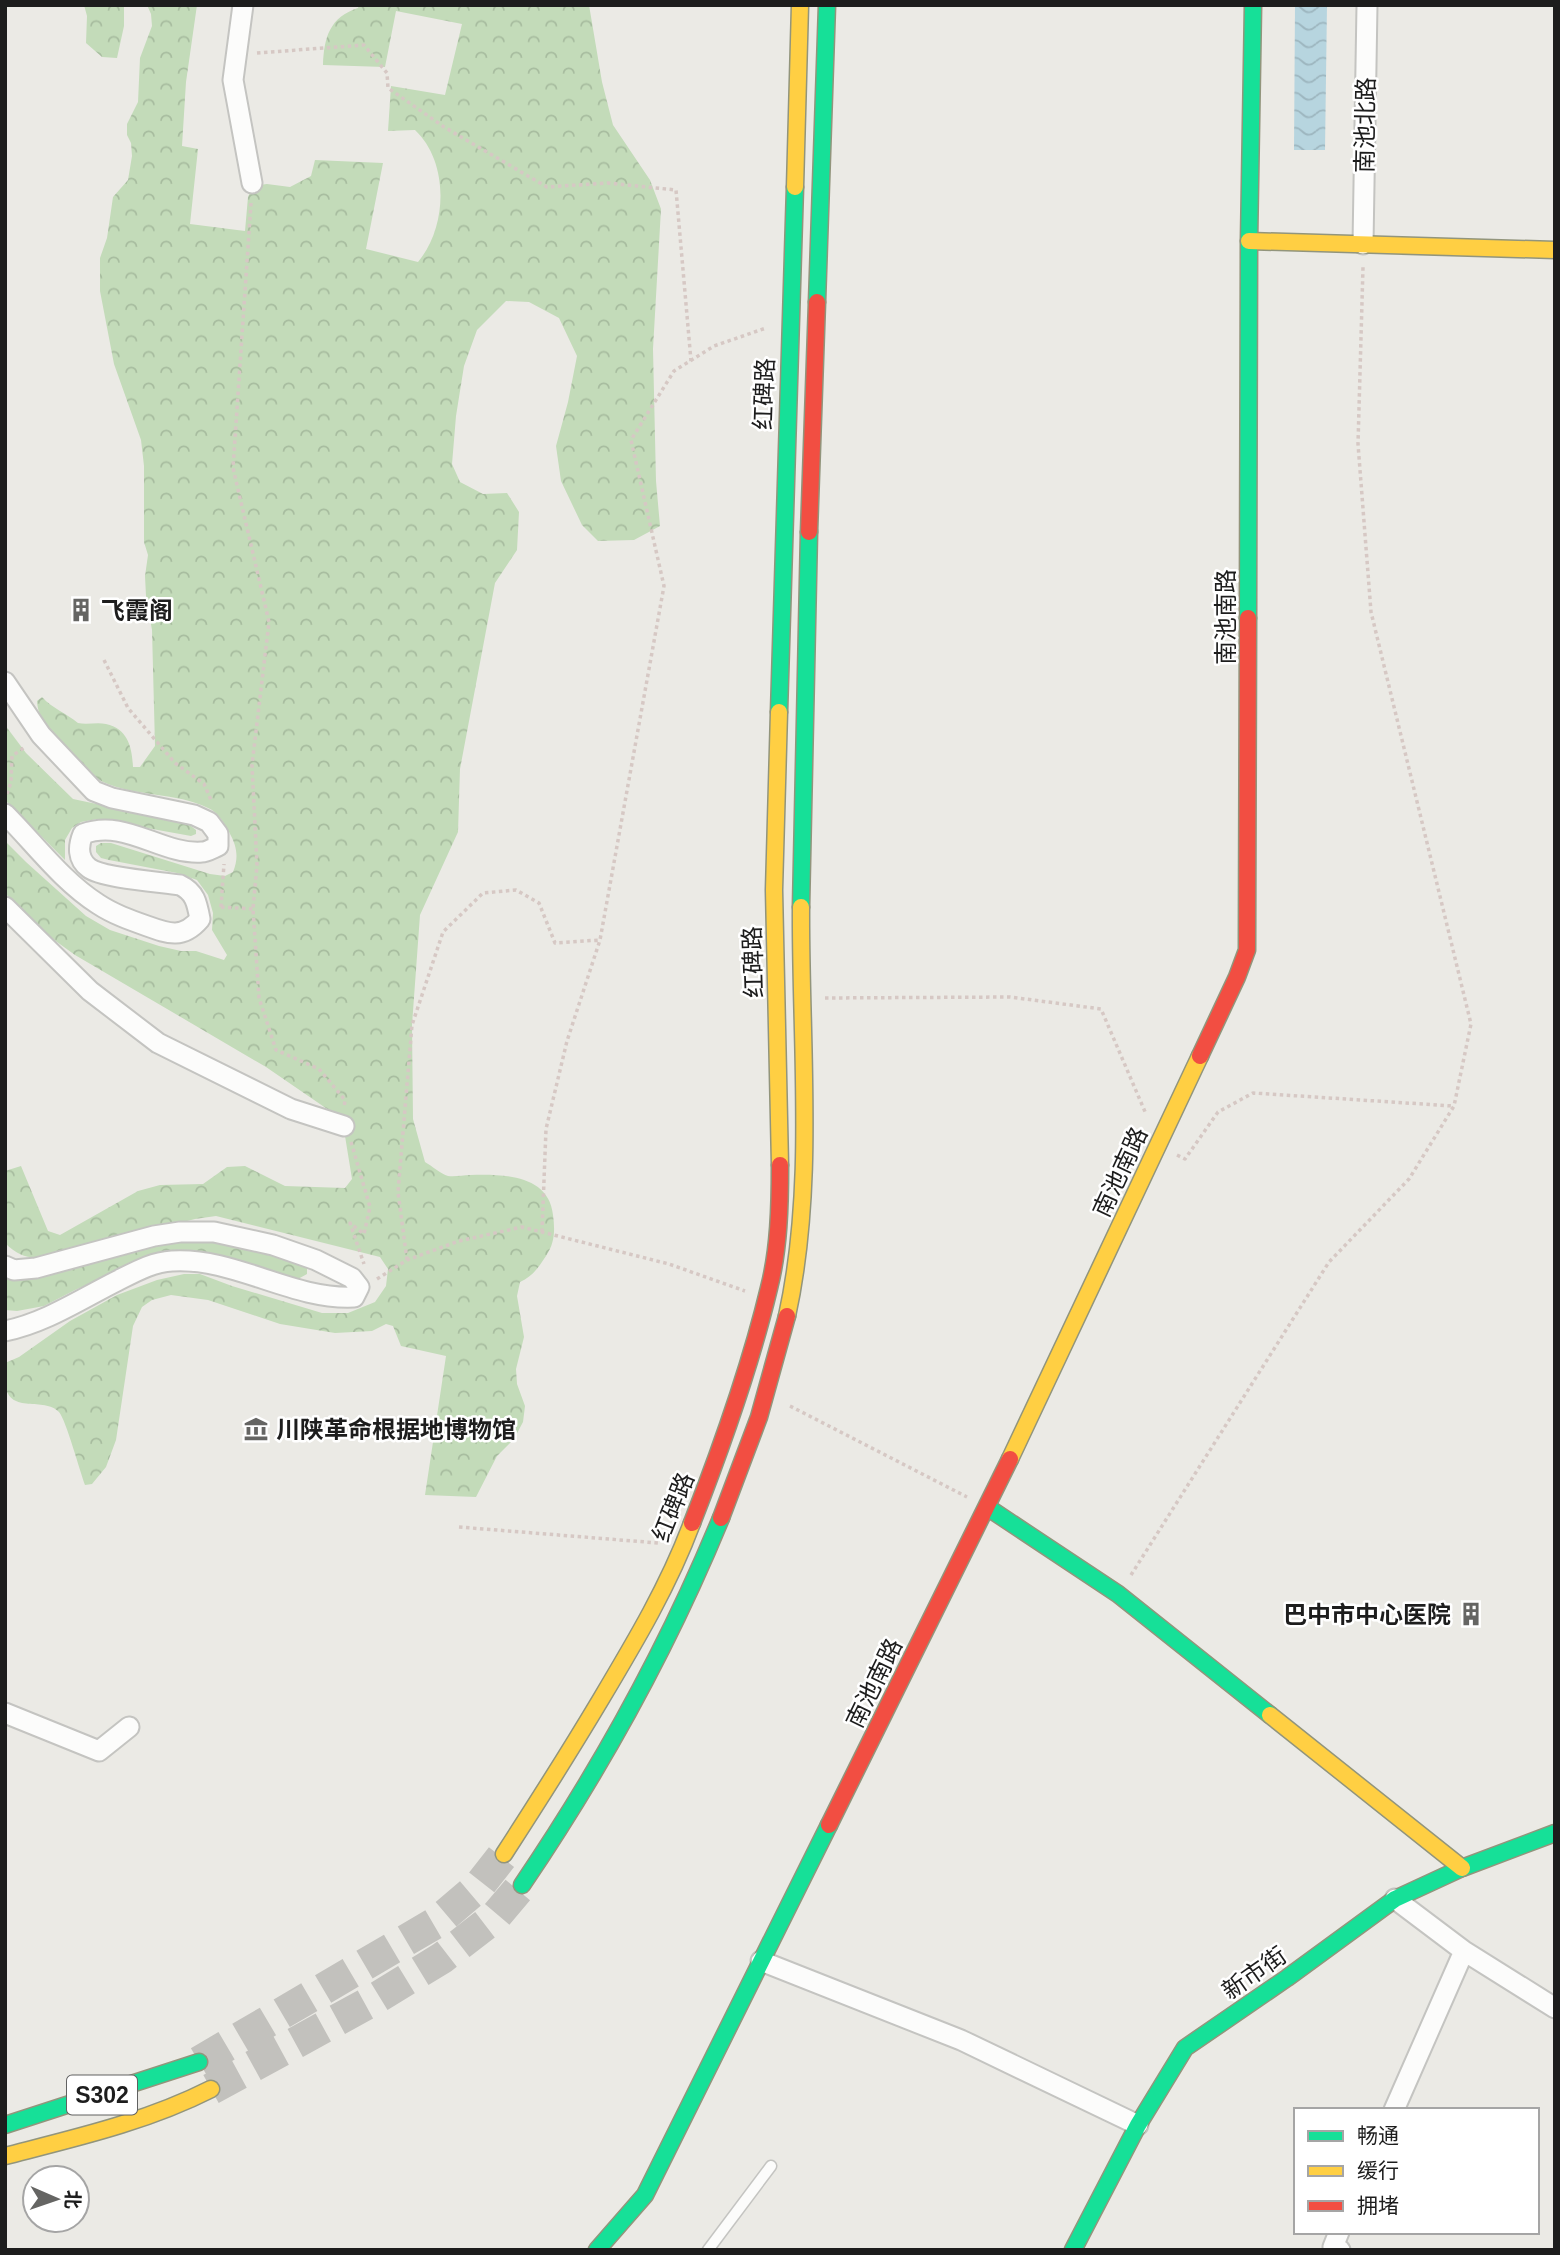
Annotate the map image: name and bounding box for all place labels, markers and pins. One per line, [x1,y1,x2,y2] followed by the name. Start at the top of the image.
[67,596,95,624] building icon: 飞霞阁
[101,597,173,624] place label: 飞霞阁
[242,1415,270,1443] museum icon: 川陕革命根据地博物馆
[276,1416,516,1443] place label: 川陕革命根据地博物馆
[1457,1600,1485,1628] building icon: 巴中市中心医院
[1283,1601,1451,1628] place label: 巴中市中心医院

